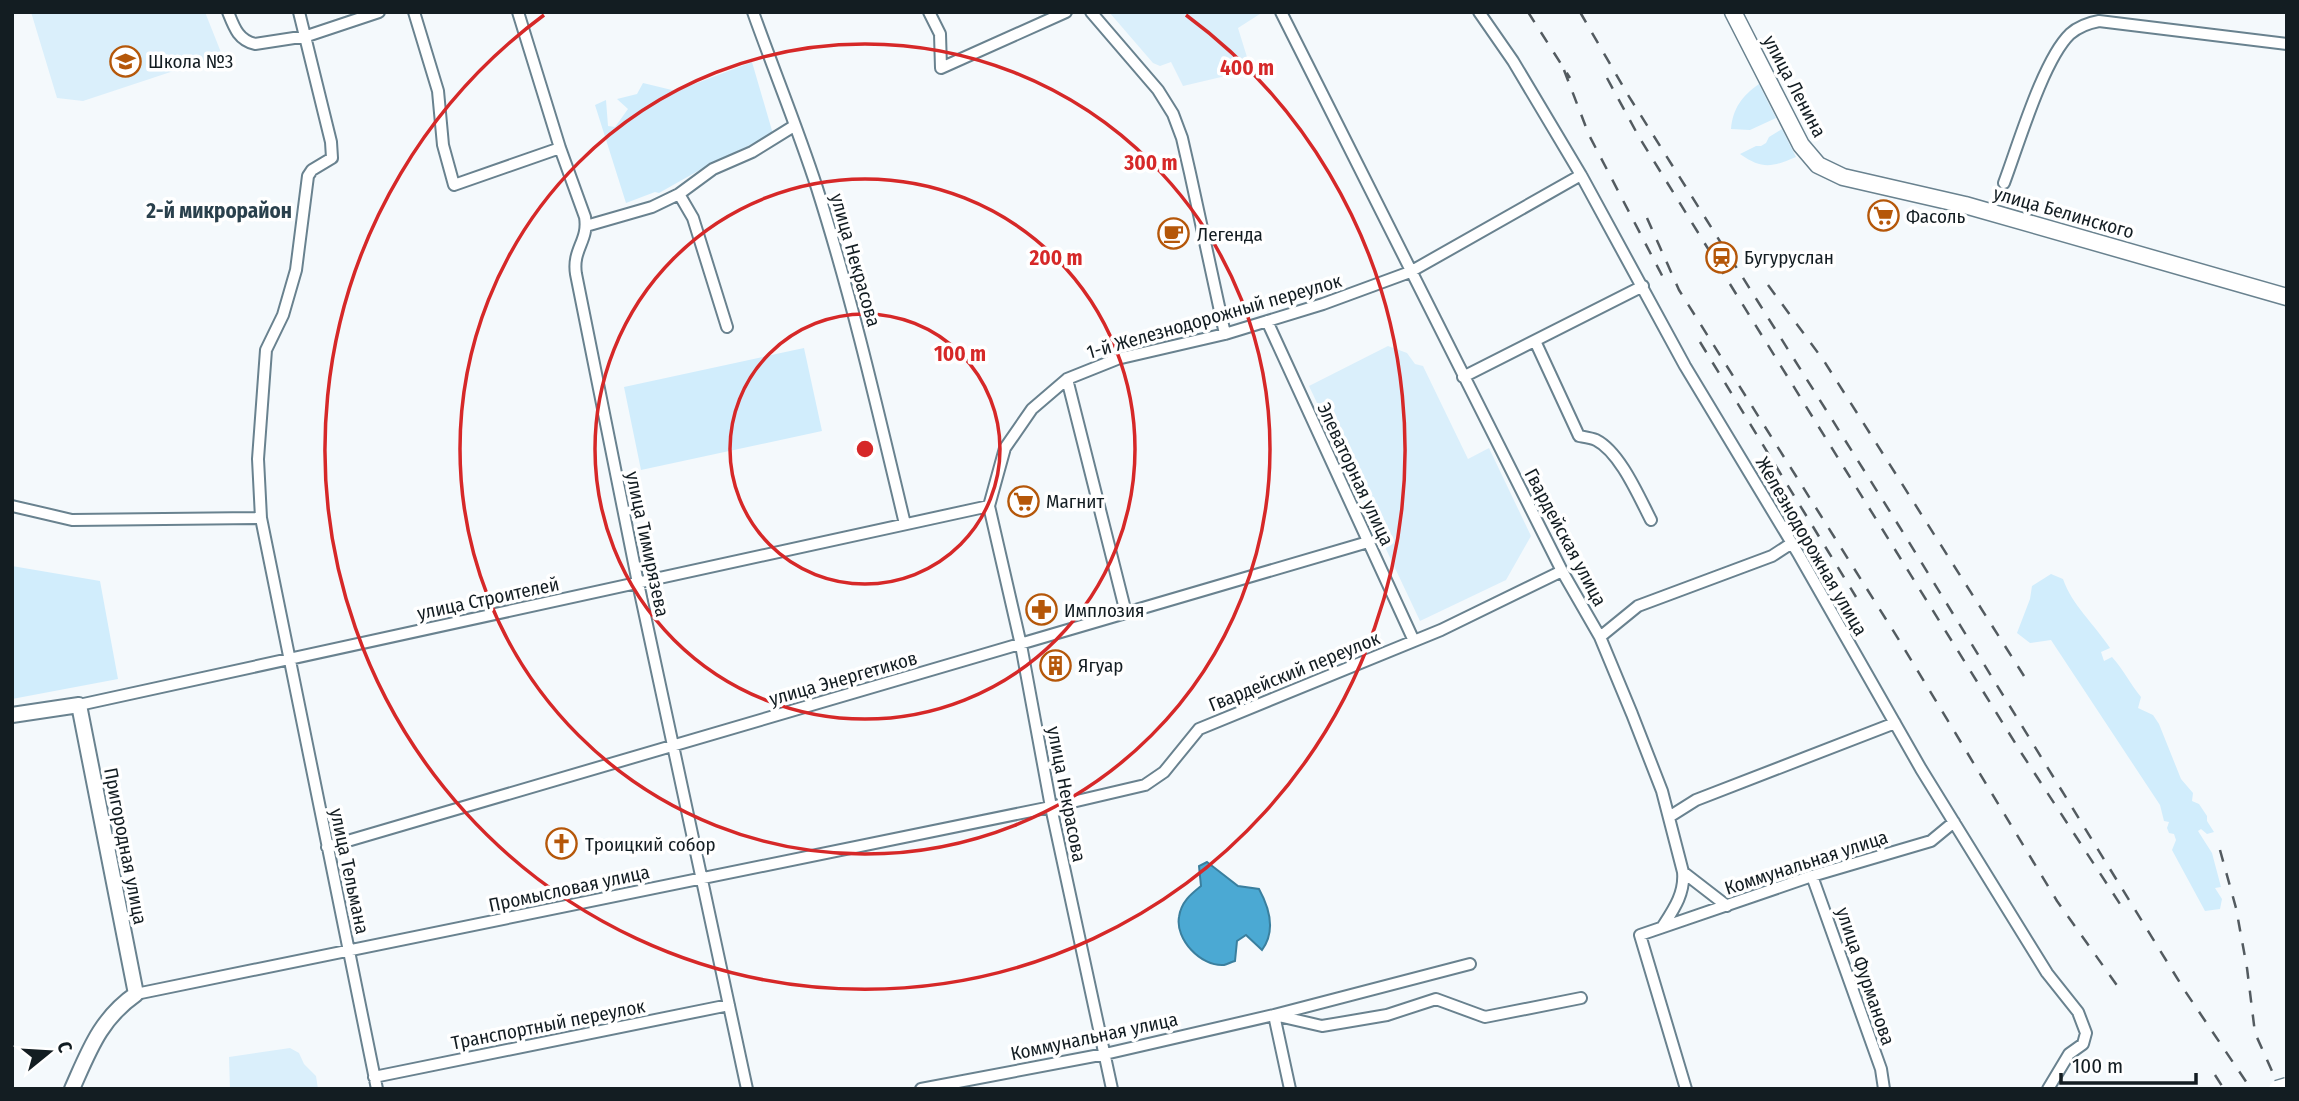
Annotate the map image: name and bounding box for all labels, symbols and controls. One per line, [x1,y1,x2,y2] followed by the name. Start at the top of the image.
[1758,31,1831,141] street label: улица Ленина
[108,44,142,78] school or university icon: Школа №3
[148,50,233,73] place label: Школа №3
[1220,55,1274,81] text: 400 m
[1123,150,1178,176] text: 300 m
[1991,181,2137,244] street label: улица Белинского
[826,191,886,329] street label: улица Некрасова
[145,198,292,224] district label: 2-й микрорайон
[1866,199,1900,233] supermarket icon: Фасоль
[1906,205,1965,228] place label: Фасоль
[1157,217,1191,251] cafe icon: Легенда
[1197,223,1263,246] place label: Легенда
[1704,240,1738,274] station icon: Бугуруслан
[1028,245,1083,271] text: 200 m
[1744,246,1834,269] place label: Бугуруслан
[1084,269,1344,364] street label: 1-й Железнодорожный переулок
[934,341,986,367] text: 100 m
[1312,399,1399,549] street label: Элеваторная улица
[853,437,877,461] centre of rings
[1751,453,1872,640] street label: Железнодорожная улица
[1520,465,1612,610] street label: Гвардейская улица
[621,469,674,619] street label: улица Тимирязева
[1006,484,1040,518] supermarket icon: Магнит
[1046,490,1105,513] place label: Магнит
[415,572,561,625] street label: улица Строителей
[1024,593,1058,627] pharmacy icon: Имплозия
[1064,599,1145,622] place label: Имплозия
[1205,627,1383,716] street label: Гвардейский переулок
[766,646,920,711] street label: улица Энергетиков
[1038,648,1072,682] building icon: Ягуар
[1078,654,1123,677] place label: Ягуар
[1042,724,1091,864] street label: улица Некрасова
[99,766,152,926] street label: Пригородная улица
[325,806,374,936] street label: улица Тельмана
[1722,825,1891,900] street label: Коммунальная улица
[545,827,579,861] church icon: Троицкий собор
[585,833,716,856] place label: Троицкий собор
[487,860,652,917] street label: Промысловая улица
[1831,904,1900,1048] street label: улица Фурманова
[449,994,647,1055] street label: Транспортный переулок
[1008,1008,1180,1065] street label: Коммунальная улица
[14,1017,84,1087] north arrow
[52,1039,77,1055] text: С
[2061,1042,2196,1086] scale bar
[2072,1053,2123,1079] text: 100 m

